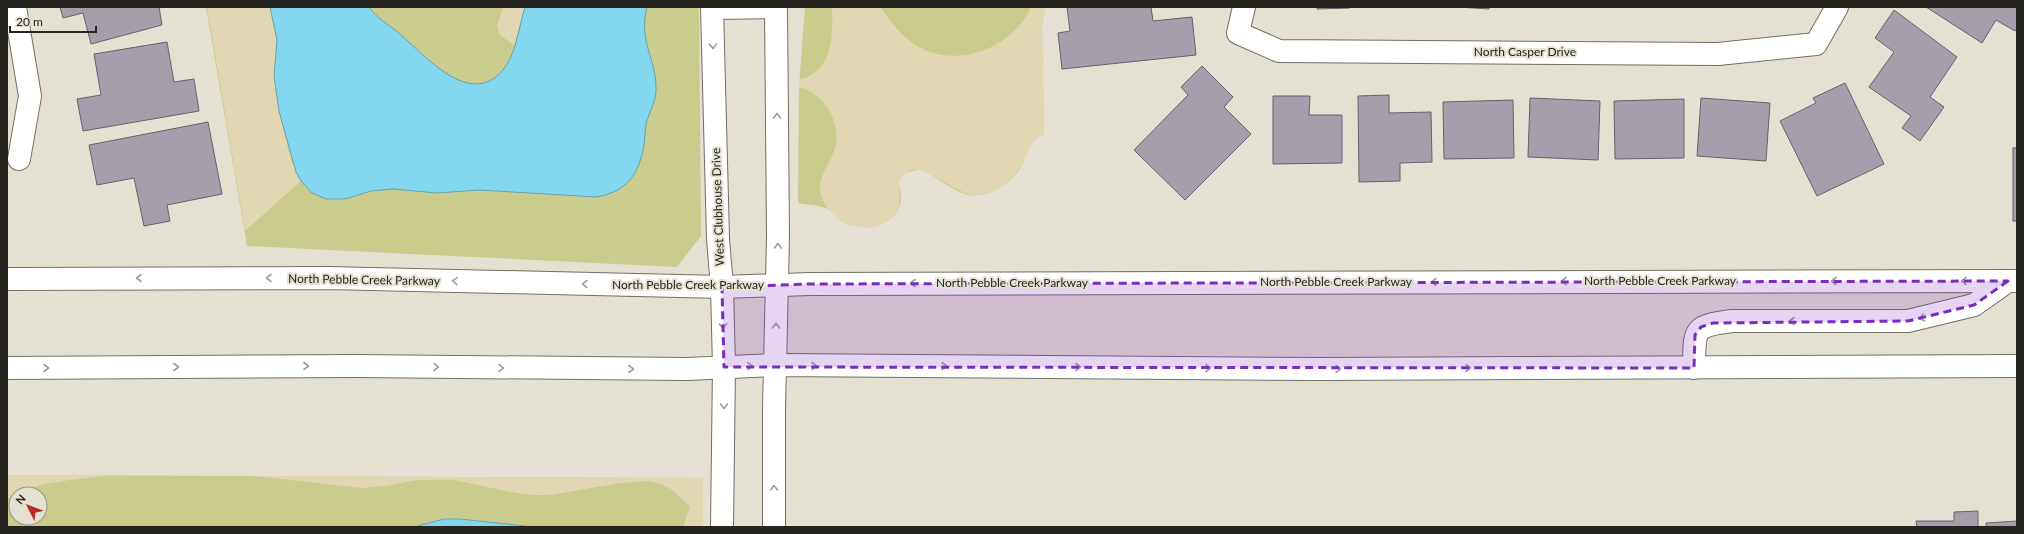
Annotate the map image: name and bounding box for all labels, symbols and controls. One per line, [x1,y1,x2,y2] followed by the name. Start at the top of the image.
[10,8,96,34] scale bar
[16,14,43,29] text: 20 m
[709,43,718,49] one-way arrow
[1474,44,1576,59] street label: North Casper Drive
[773,113,781,119] one-way arrow
[708,148,727,266] street label: West Clubhouse Drive
[773,243,782,249] one-way arrow
[288,271,441,288] street label: North Pebble Creek Parkway
[1584,273,1737,288] street label: North Pebble Creek Parkway
[136,274,142,282] one-way arrow
[266,274,272,282] one-way arrow
[1260,274,1413,289] street label: North Pebble Creek Parkway
[936,275,1089,290] street label: North Pebble Creek Parkway
[452,277,458,285] one-way arrow
[612,277,765,292] street label: North Pebble Creek Parkway
[1561,277,1567,285] one-way arrow
[1831,277,1837,285] one-way arrow
[1961,277,1967,285] one-way arrow
[1431,278,1437,286] one-way arrow
[910,279,916,287] one-way arrow
[582,280,588,289] one-way arrow
[1919,313,1926,322] one-way arrow
[1789,317,1795,325] one-way arrow
[719,323,727,329] one-way arrow
[771,323,780,329] one-way arrow
[303,362,309,370] one-way arrow
[747,362,753,371] one-way arrow
[811,362,817,370] one-way arrow
[941,362,947,370] one-way arrow
[43,363,49,372] one-way arrow
[173,363,179,371] one-way arrow
[433,363,439,371] one-way arrow
[1075,363,1081,371] one-way arrow
[498,364,504,372] one-way arrow
[1205,364,1211,372] one-way arrow
[1465,364,1471,372] one-way arrow
[628,365,634,373] one-way arrow
[1335,365,1341,373] one-way arrow
[720,403,728,409] one-way arrow
[770,485,778,491] one-way arrow
[8,486,48,526] north arrow
[13,491,28,506] text: N

